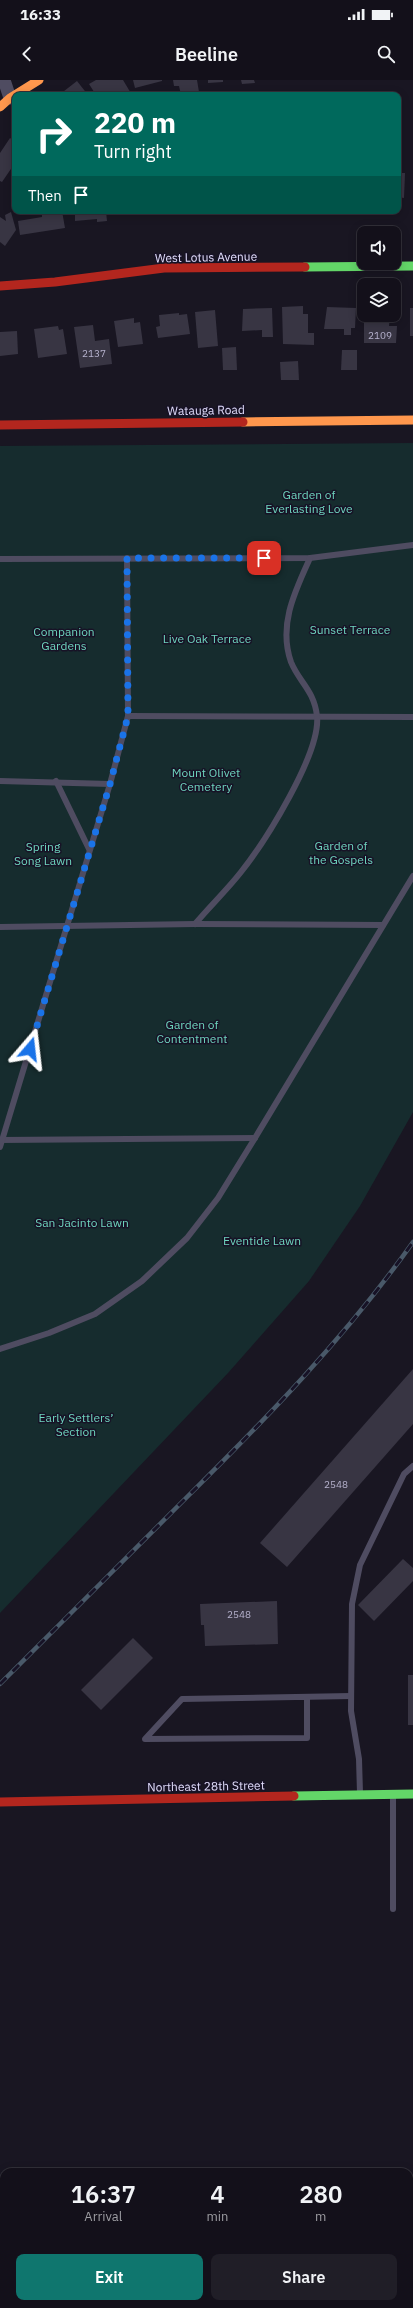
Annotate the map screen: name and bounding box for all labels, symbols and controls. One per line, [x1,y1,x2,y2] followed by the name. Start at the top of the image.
[20,5,61,24] text: 16:33
[16,43,38,65] icon: back
[175,43,238,66] text: Beeline
[375,43,397,65] icon: search
[94,104,176,141] text: 220 m
[28,108,80,160] icon: right
[94,140,172,163] text: Turn right
[70,184,92,206] icon: arrive
[28,186,62,205] text: Then
[357,226,401,322] map controls
[357,226,401,270] button: sound
[155,249,258,265] street label: West Lotus Avenue
[357,278,401,322] button: layers
[368,329,392,342] house number: 2109
[82,347,106,360] house number: 2137
[167,402,245,418] street label: Watauga Road
[265,487,353,516] park label: Garden of Everlasting Love
[247,541,281,575] pin
[253,547,275,569] icon: arrive
[310,622,391,637] park label: Sunset Terrace
[33,624,95,653] park label: Companion Gardens
[163,631,252,646] park label: Live Oak Terrace
[172,765,240,794] park label: Mount Olivet Cemetery
[309,838,373,867] park label: Garden of the Gospels
[14,839,72,868] park label: Spring Song Lawn
[157,1017,227,1046] park label: Garden of Contentment
[9,1028,51,1070] position arrow
[35,1215,129,1230] park label: San Jacinto Lawn
[223,1233,301,1248] park label: Eventide Lawn
[38,1410,114,1439] park label: Early Settlers’ Section
[324,1478,348,1491] house number: 2548
[227,1608,251,1621] house number: 2548
[147,1777,265,1795] street label: Northeast 28th Street
[71,2178,136,2210] text: 16:37
[210,2178,225,2210] text: 4
[299,2178,342,2210] text: 280
[84,2208,122,2225] text: Arrival
[207,2208,229,2225] text: min
[315,2208,326,2225] text: m
[16,2254,203,2300] button: Exit
[211,2254,397,2300] button: Share

